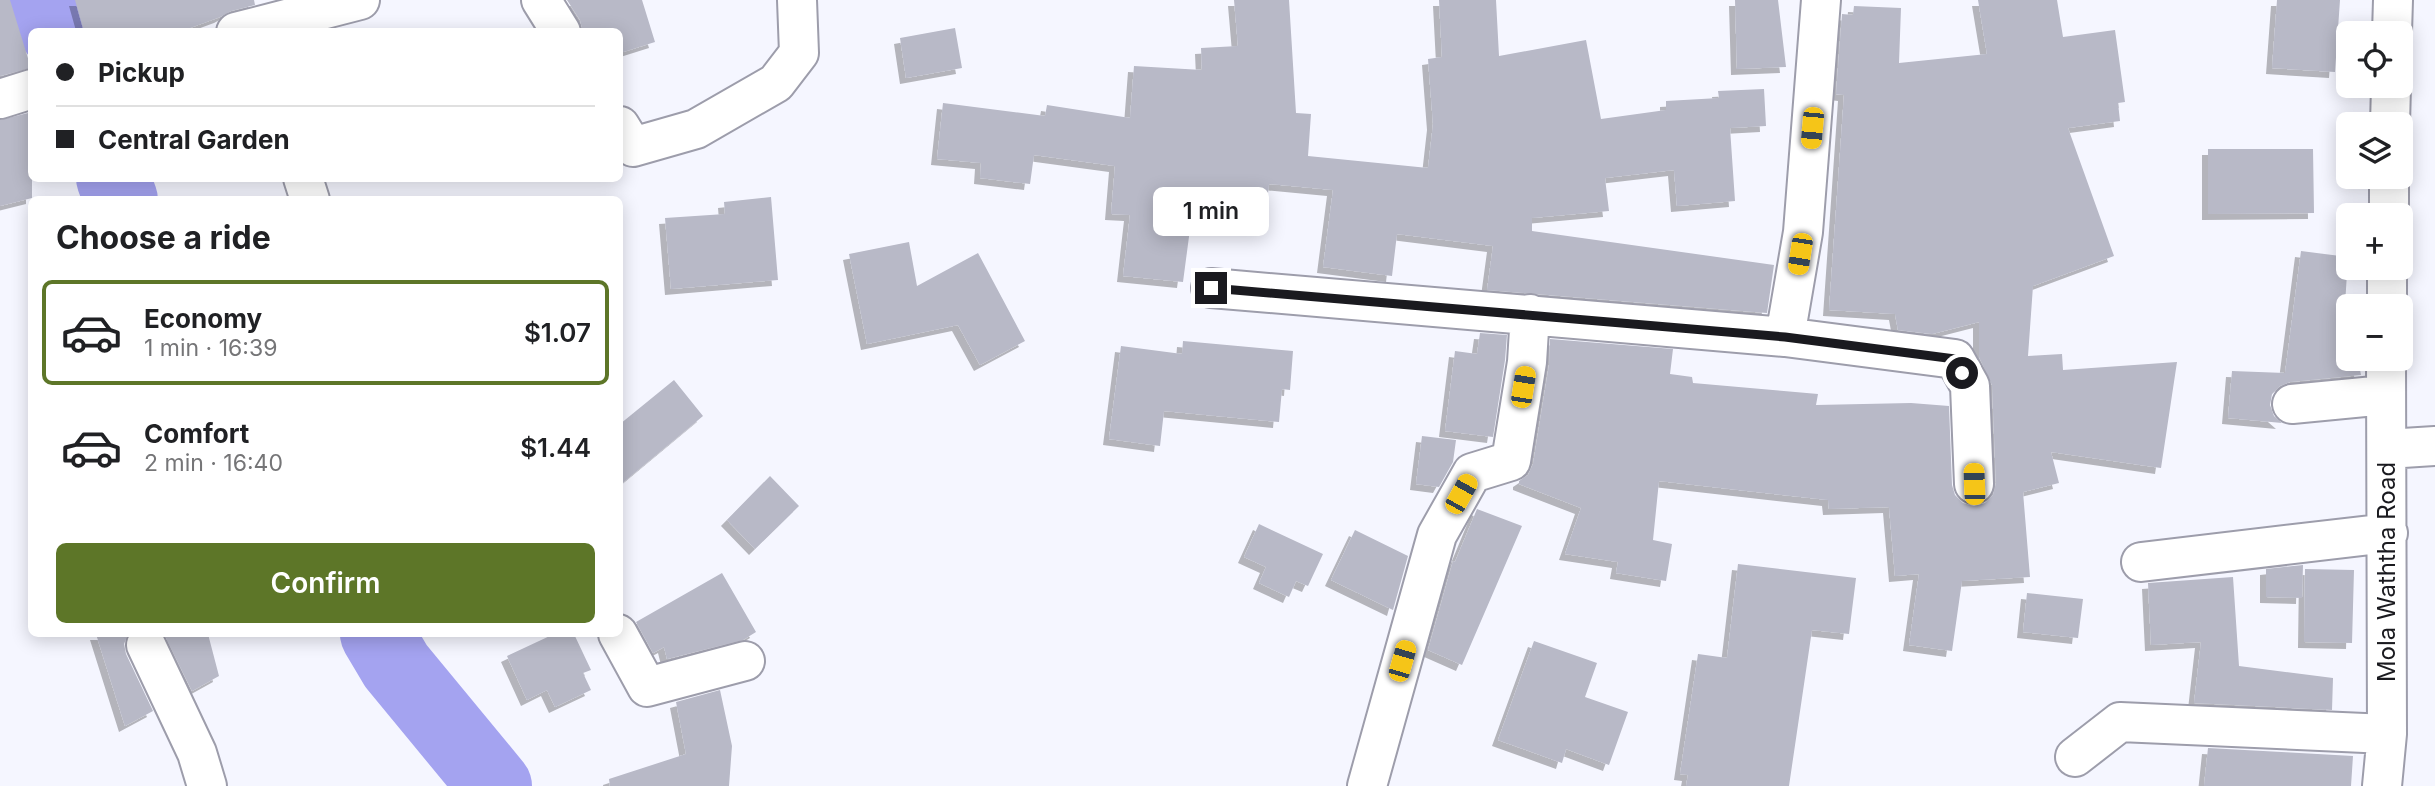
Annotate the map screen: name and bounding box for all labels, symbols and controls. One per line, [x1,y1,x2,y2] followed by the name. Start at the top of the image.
[2336,21,2413,371] map controls
[2336,21,2413,98] button: locate
[98,57,185,88] text: Pickup
[1800,106,1825,150] car
[2336,112,2413,189] button: layers
[98,124,290,155] text: Central Garden
[1153,187,1269,236] callout: 1 min
[1183,197,1239,225] text: 1 min
[2336,203,2413,280] button: +
[56,218,271,257] text: Choose a ride
[1787,232,1814,276] car
[1195,272,1227,304] route end
[2336,294,2413,371] button: −
[60,301,123,364] icon: car
[144,303,262,334] text: Economy
[524,317,591,348] text: $1.07
[144,334,277,362] text: 1 min · 16:39
[1946,357,1978,389] route start
[1510,365,1537,409] car
[60,416,123,479] icon: car
[144,418,249,449] text: Comfort
[520,432,591,463] text: $1.44
[144,449,283,477] text: 2 min · 16:40
[2372,462,2401,682] street label: Mola Waththa Road
[1963,463,1986,505] car
[1442,471,1481,517] car
[56,543,595,623] button: Confirm
[1387,638,1418,684] car

